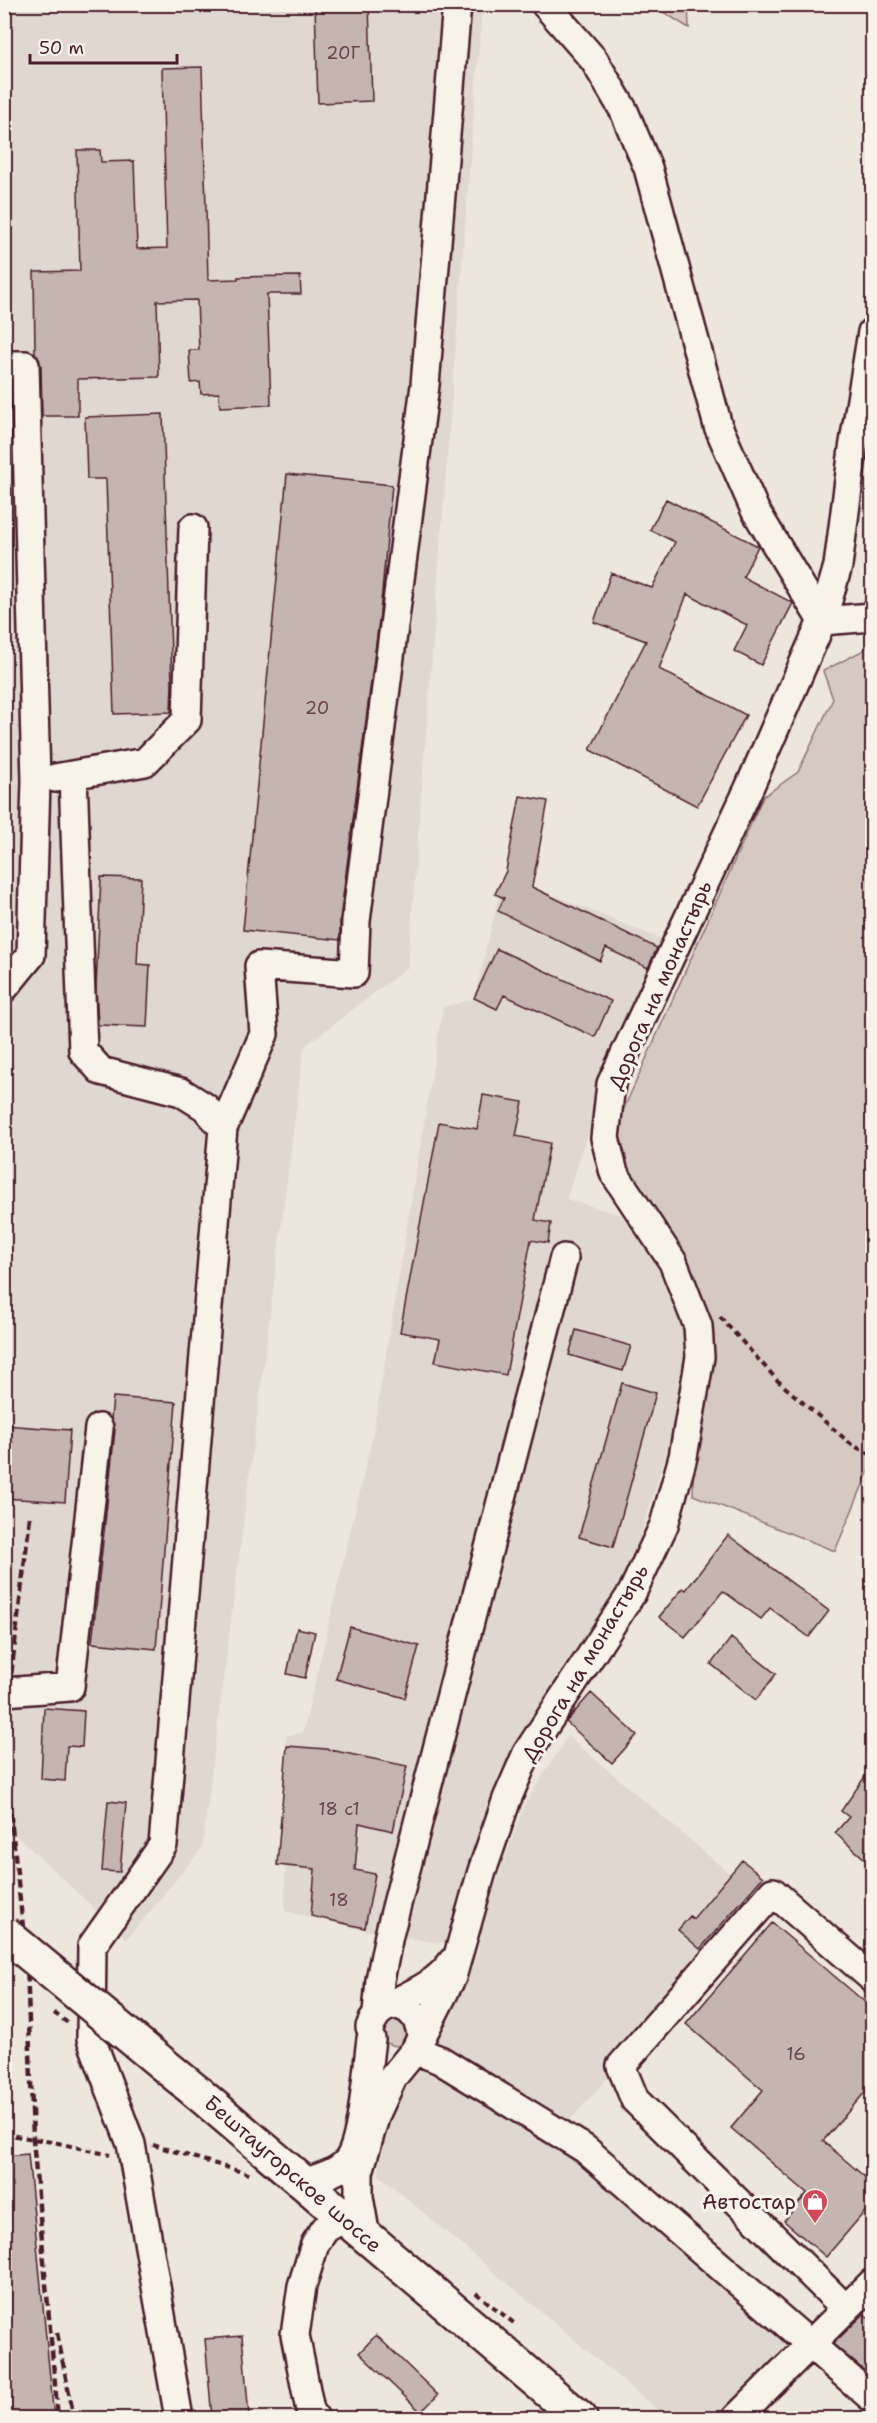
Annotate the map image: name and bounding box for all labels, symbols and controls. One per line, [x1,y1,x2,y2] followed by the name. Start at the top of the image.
[30,27,177,65] scale bar
[39,36,84,60] text: 50 m
[326,41,361,65] house number: 20Г
[305,696,329,720] house number: 20
[601,876,719,1094] street label: Дорога на монастырь
[515,1559,655,1767] street label: Дорога на монастырь
[318,1797,360,1821] house number: 18 с1
[329,1888,349,1912] house number: 18
[786,2042,806,2066] house number: 16
[198,2089,388,2259] street label: Бештаугорское шоссе
[800,2187,830,2225] shop icon: Автостар
[702,2188,796,2216] place label: Автостар

